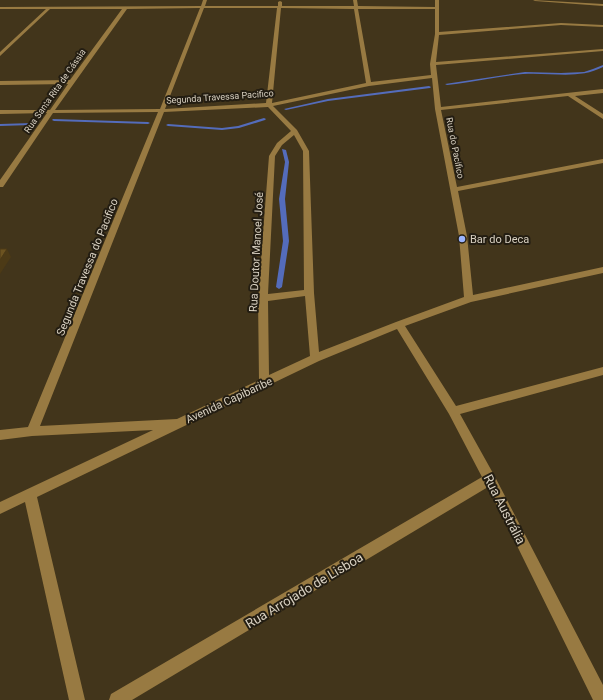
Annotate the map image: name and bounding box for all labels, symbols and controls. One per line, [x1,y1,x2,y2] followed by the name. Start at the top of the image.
[22,47,88,135] street label: Rua Santa Rita de Cássia
[166,88,274,106] street label: Segunda Travessa Pacifico
[444,116,466,180] street label: Rua do Pacifico
[247,191,266,312] street label: Rua Doutor Manoel José
[54,197,121,338] street label: Segunda Travessa do Pacifico
[470,233,529,246] place label: Bar do Deca
[457,234,467,244] marker: Bar do Deca
[184,375,275,426] street label: Avenida Capibaribe
[480,472,529,547] street label: Rua Austrália
[243,549,366,631] street label: Rua Arrojado de Lisboa

